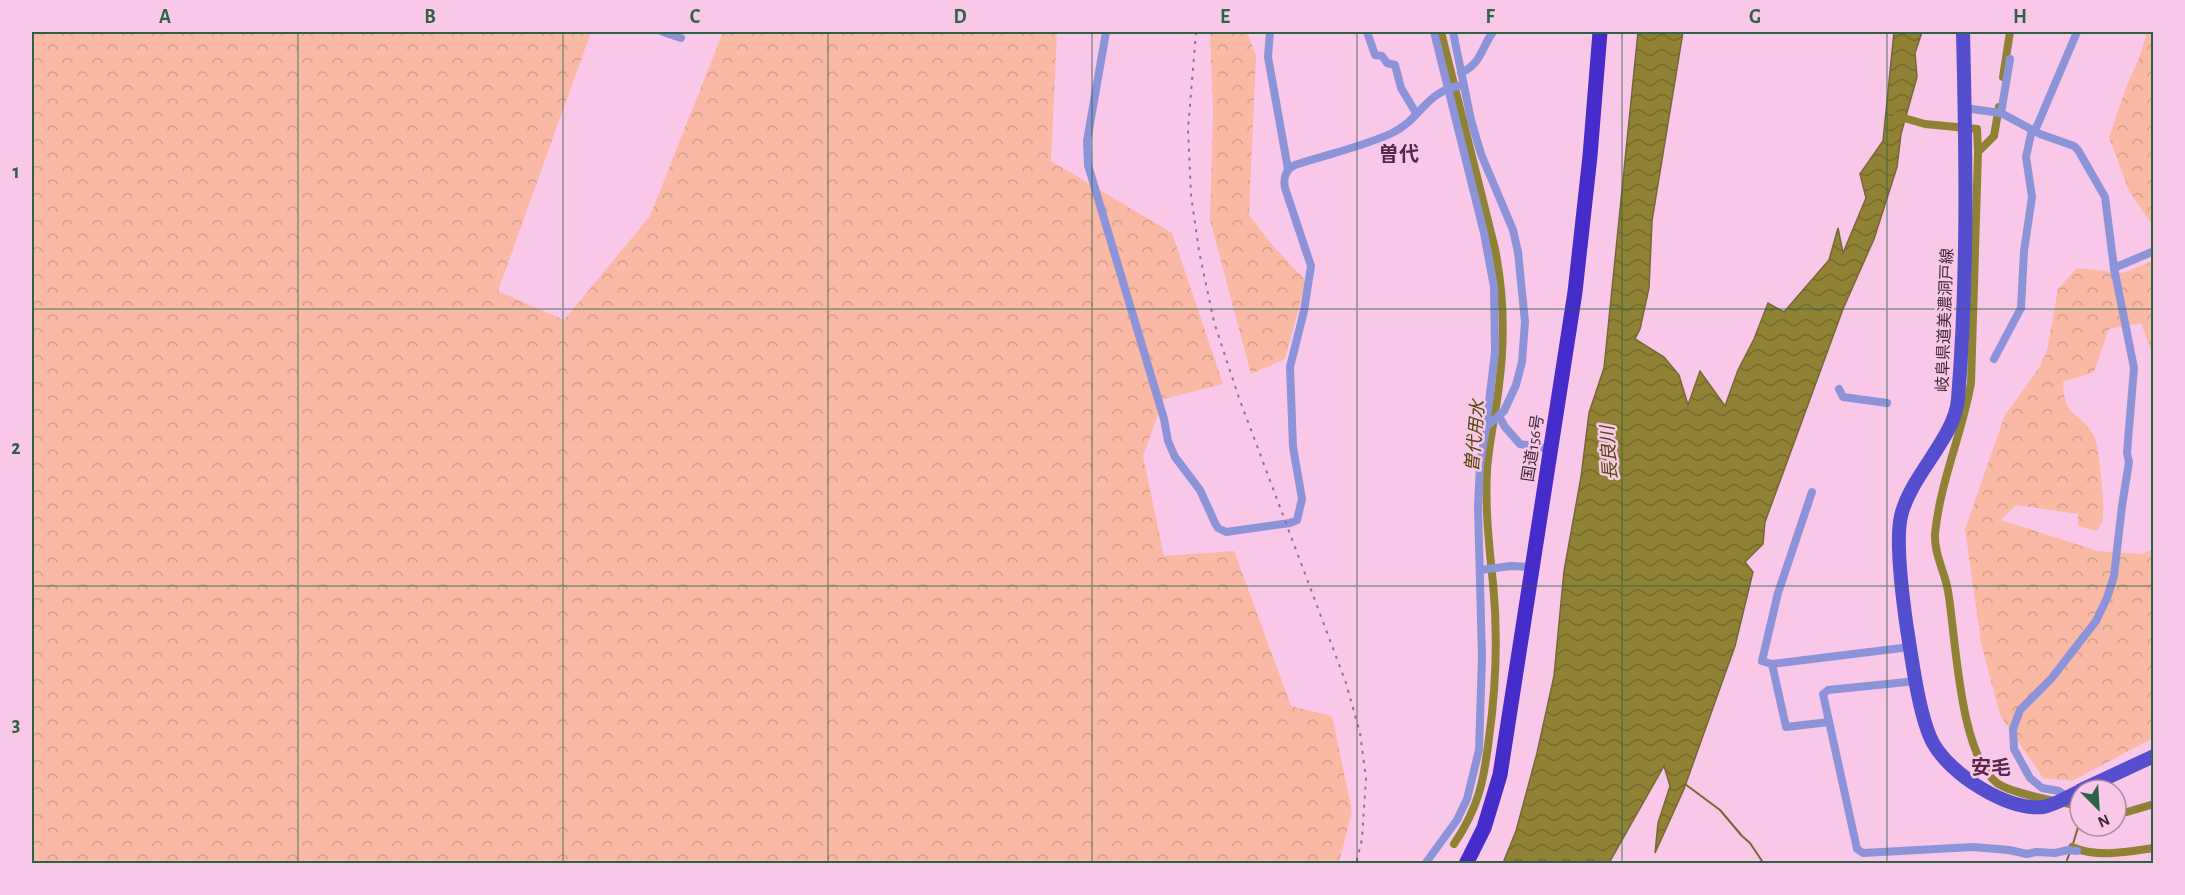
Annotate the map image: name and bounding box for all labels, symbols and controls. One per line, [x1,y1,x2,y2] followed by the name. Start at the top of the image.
[159,7,171,27] text: A
[424,7,436,27] text: B
[690,7,701,27] text: C
[953,7,967,27] text: D
[1220,7,1230,27] text: E
[1485,7,1495,27] text: F
[1749,7,1761,27] text: G
[2013,7,2027,27] text: H
[1379,143,1419,165] district label: 曽代
[12,162,20,182] text: 1
[1933,248,1956,392] street label: 岐阜県道美濃洞戸線
[1462,397,1488,473] water label: 曽代用水
[1519,413,1546,483] street label: 国道156号
[1597,423,1621,481] water label: 長良川
[11,438,21,458] text: 2
[12,715,20,735] text: 3
[1971,757,2011,778] district label: 安毛
[2068,778,2128,838] north arrow
[2095,811,2112,830] text: N

